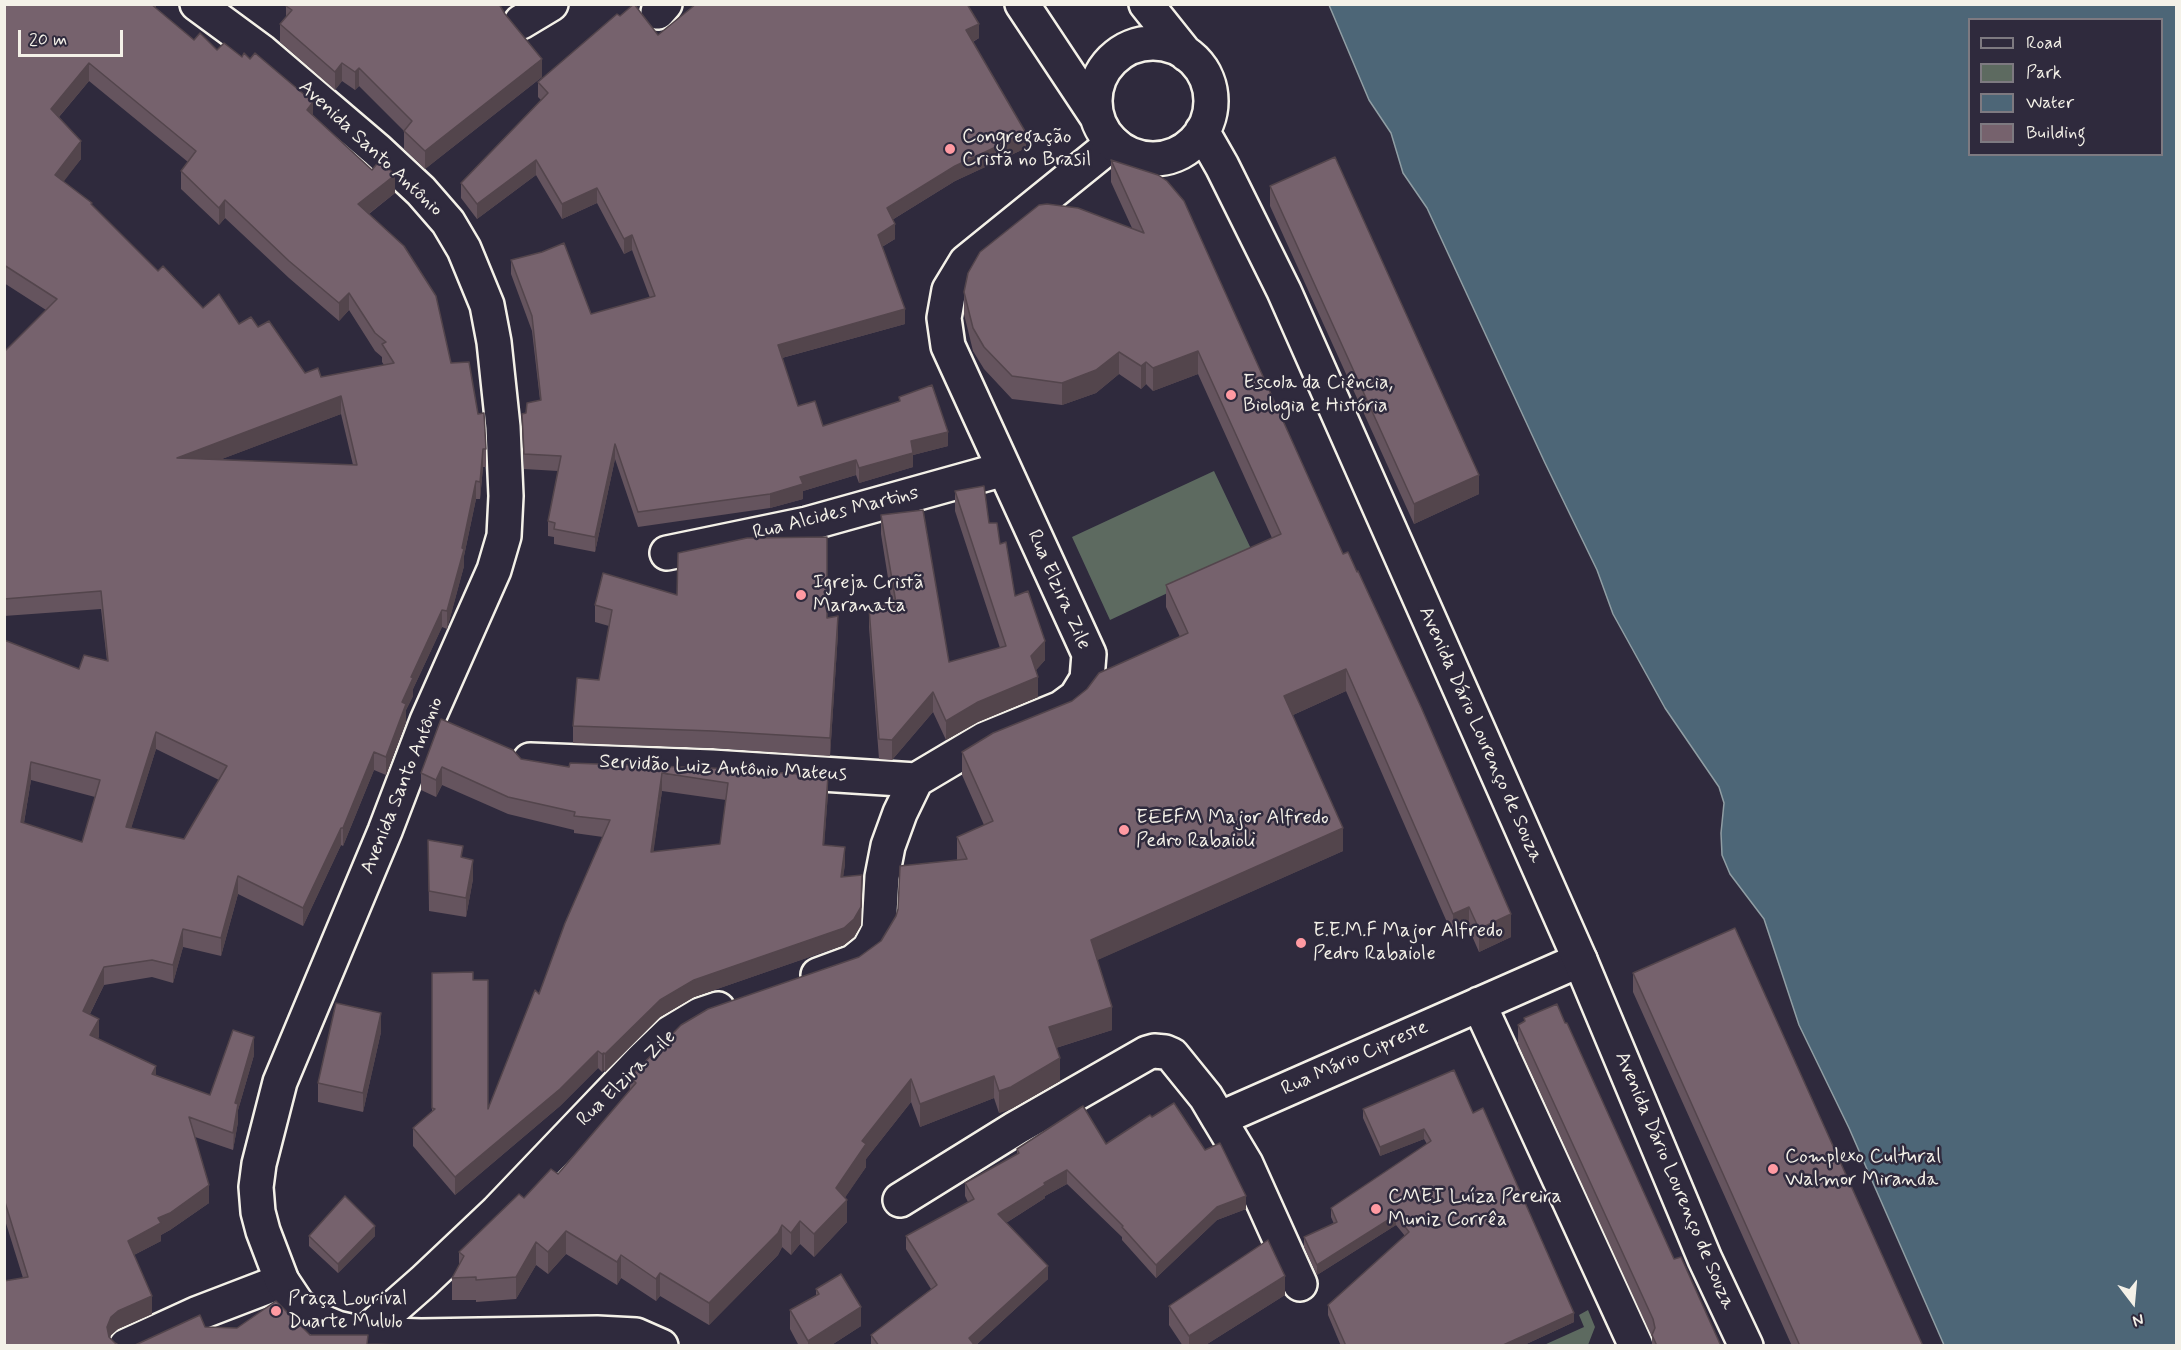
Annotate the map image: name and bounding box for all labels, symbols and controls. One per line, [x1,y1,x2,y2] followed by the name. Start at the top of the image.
[21,18,126,56] scale bar
[1968,18,2163,156] legend
[29,28,67,52] text: 20 m
[2026,31,2062,55] text: Road
[2026,61,2062,85] text: Park
[293,76,447,222] street label: Avenida Santo Antônio
[2026,91,2074,115] text: Water
[2026,121,2086,145] text: Building
[962,126,1091,173] place label: Congregação Cristã no Brasil
[943,142,957,156] marker: Congregação Cristã no Brasil
[1243,372,1393,419] place label: Escola da Ciência, Biologia e História
[1224,388,1238,402] marker: Escola da Ciência, Biologia e História
[751,482,921,546] street label: Rua Alcides Martins
[1021,526,1095,654] street label: Rua Elzira Zile
[813,572,924,619] place label: Igreja Cristã Maranata
[794,588,808,602] marker: Igreja Cristã Maranata
[1412,603,1548,867] street label: Avenida Dário Lourenço de Souza
[357,694,449,878] street label: Avenida Santo Antônio
[599,751,847,787] street label: Servidão Luiz Antônio Mateus
[1136,807,1329,854] place label: EEEFM Major Alfredo Pedro Rabaioli
[1117,823,1131,837] marker: EEEFM Major Alfredo Pedro Rabaioli
[1313,920,1503,967] place label: E.E.M.F Major Alfredo Pedro Rabaiole
[1294,936,1308,950] marker: E.E.M.F Major Alfredo Pedro Rabaiole
[1278,1016,1432,1102] street label: Rua Mário Cipreste
[572,1026,682,1132] street label: Rua Elzira Zile
[1609,1048,1739,1314] street label: Avenida Dário Lourenço de Souza
[1785,1146,1941,1193] place label: Complexo Cultural Walmor Miranda
[1766,1162,1780,1176] marker: Complexo Cultural Walmor Miranda
[1388,1186,1562,1233] place label: CMEI Luíza Pereira Muniz Corrêa
[1369,1202,1383,1216] marker: CMEI Luíza Pereira Muniz Corrêa
[2103,1272,2163,1332] north arrow
[288,1288,407,1335] place label: Praça Lourival Duarte Mululo
[269,1304,283,1318] marker: Praça Lourival Duarte Mululo
[2130,1308,2146,1331] text: N

